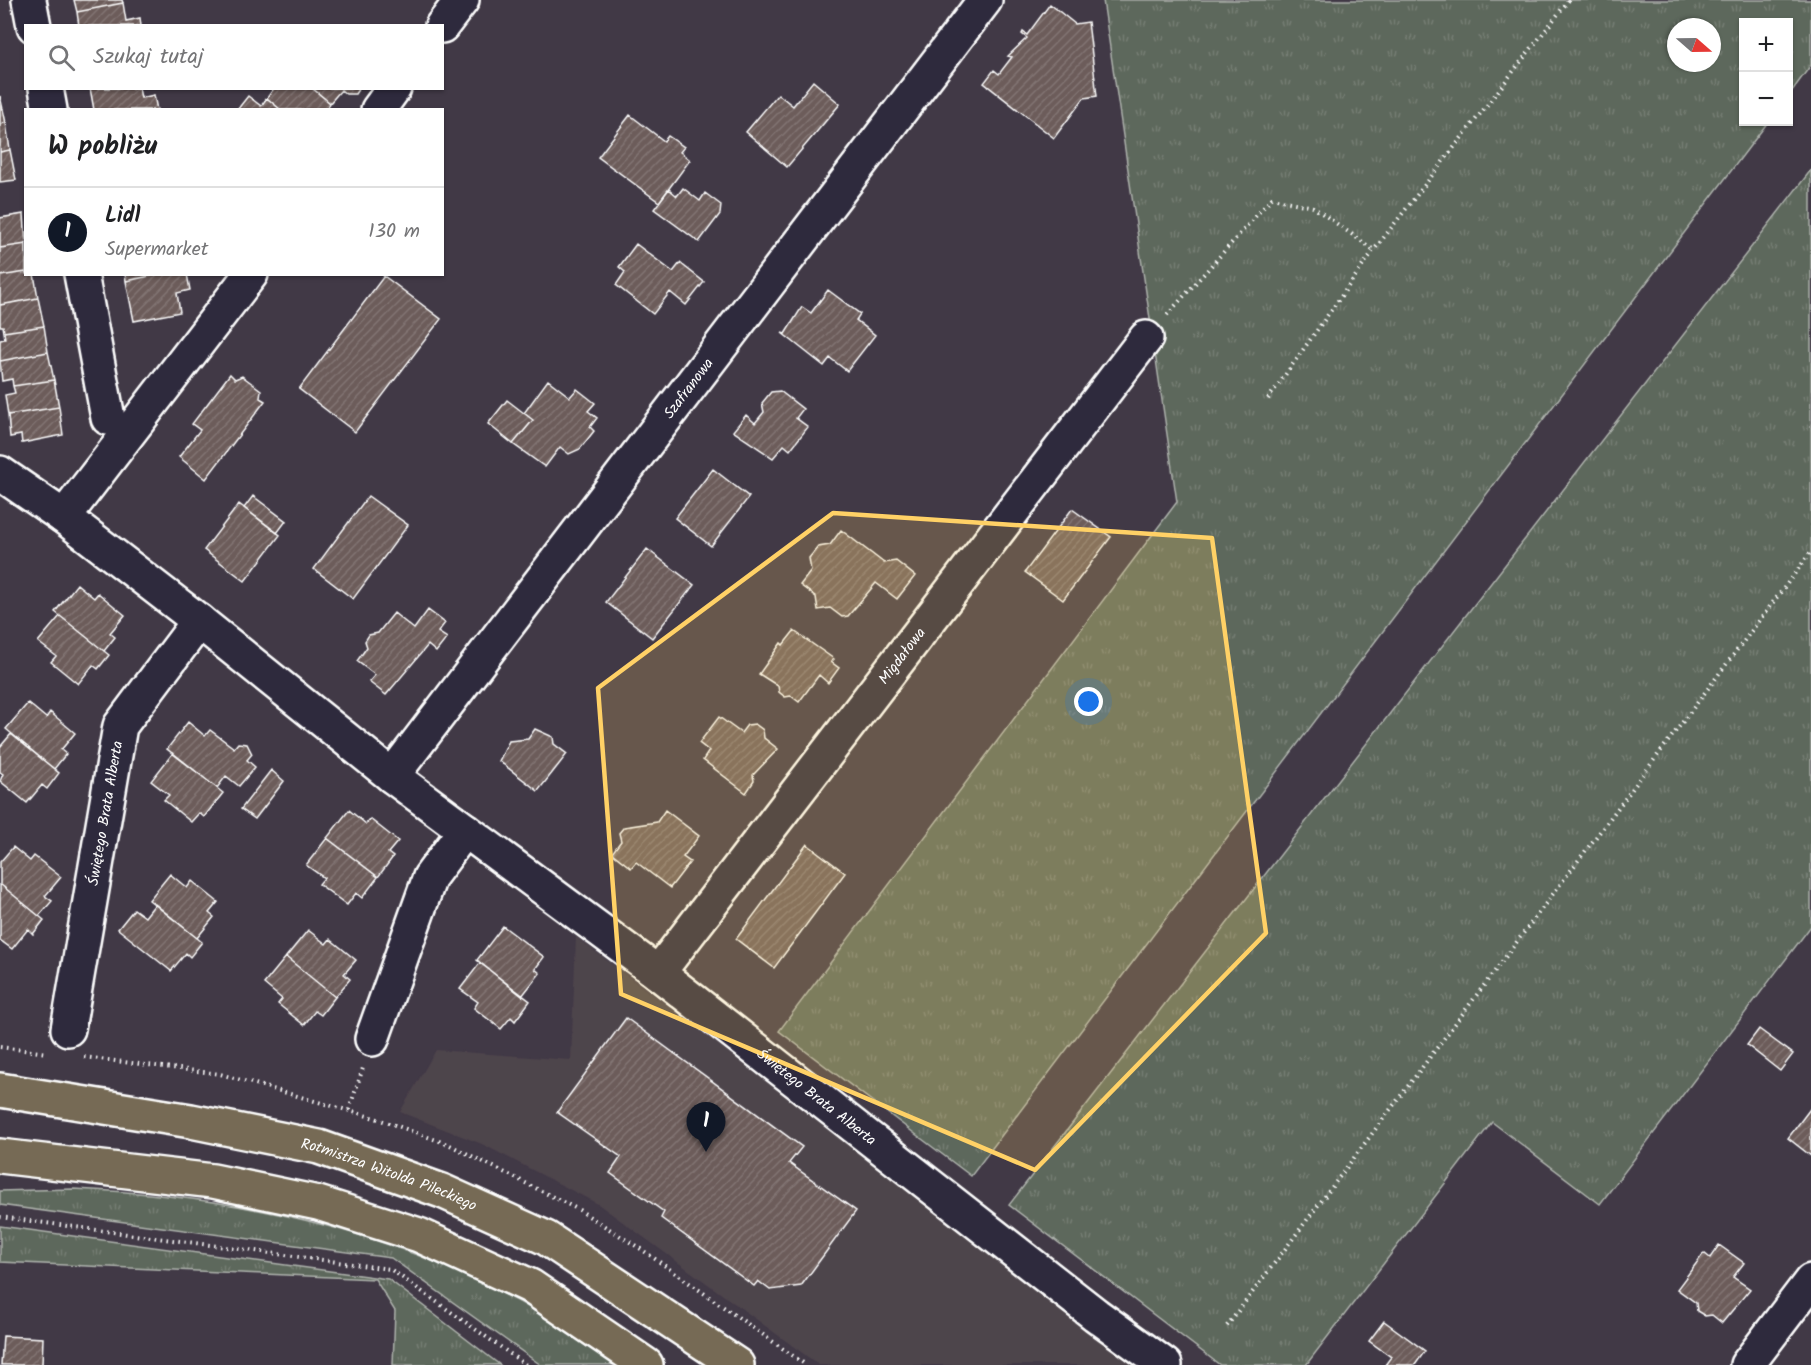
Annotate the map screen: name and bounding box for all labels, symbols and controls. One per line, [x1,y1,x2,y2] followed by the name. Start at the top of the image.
[1667,18,1721,72] north arrow
[1739,18,1793,126] map controls
[1739,18,1793,72] button: +
[24,24,444,90] search box
[93,40,204,75] text: Szukaj tutaj
[45,41,78,74] icon: search
[1739,72,1793,126] button: −
[48,126,157,168] text: W pobliżu
[105,199,140,234] text: Lidl
[64,216,71,248] text: 1
[368,216,420,248] text: 130 m
[105,234,208,266] text: Supermarket
[658,353,720,424] street label: Szafranowa
[873,623,932,690] street label: Migdałowa
[1074,687,1103,716] your location
[82,739,130,888] street label: Świętego Brata Alberta
[751,1043,881,1152] street label: Świętego Brata Alberta
[686,1102,726,1152] pin: 1
[299,1133,481,1218] street label: Rotmistrza Witolda Pileckiego

